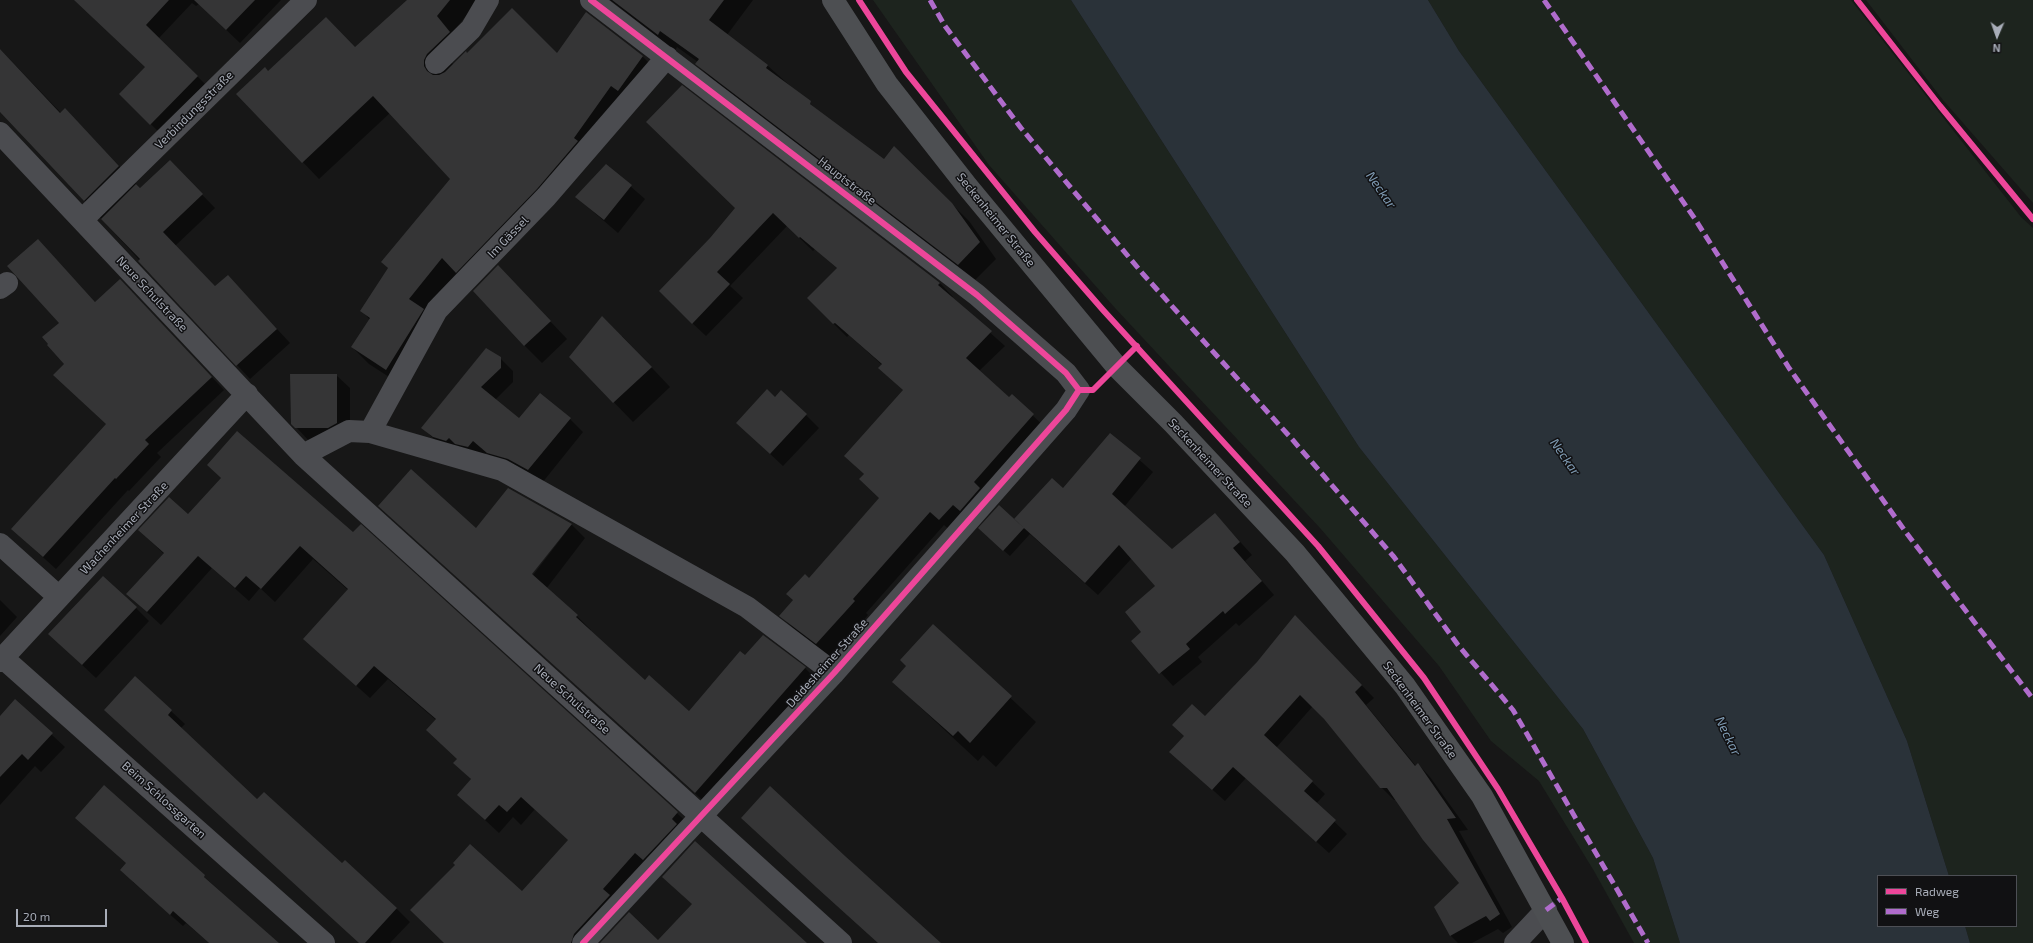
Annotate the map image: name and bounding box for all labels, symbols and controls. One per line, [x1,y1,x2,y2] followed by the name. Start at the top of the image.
[1977,16,2017,56] north arrow
[1992,42,2001,55] text: N
[152,68,236,152] street label: Verbindungsstraße
[815,154,879,208] street label: Hauptstraße
[1363,168,1399,212] water label: Neckar
[954,170,1038,270] street label: Seckenheimer Straße
[485,213,531,261] street label: Im Gässel
[114,253,190,335] street label: Neue Schulstraße
[1165,416,1255,510] street label: Seckenheimer Straße
[1547,435,1583,479] water label: Neckar
[77,478,171,578] street label: Wachenheimer Straße
[783,616,871,710] street label: Deidesheimer Straße
[1380,659,1460,761] street label: Seckenheimer Straße
[531,661,613,737] street label: Neue Schulstraße
[1712,714,1744,758] water label: Neckar
[119,758,209,842] street label: Beim Schlossgarten
[1877,875,2017,927] legend
[1915,884,1959,898] text: Radweg
[18,901,109,927] scale bar
[1915,904,1939,918] text: Weg
[23,909,50,923] text: 20 m

